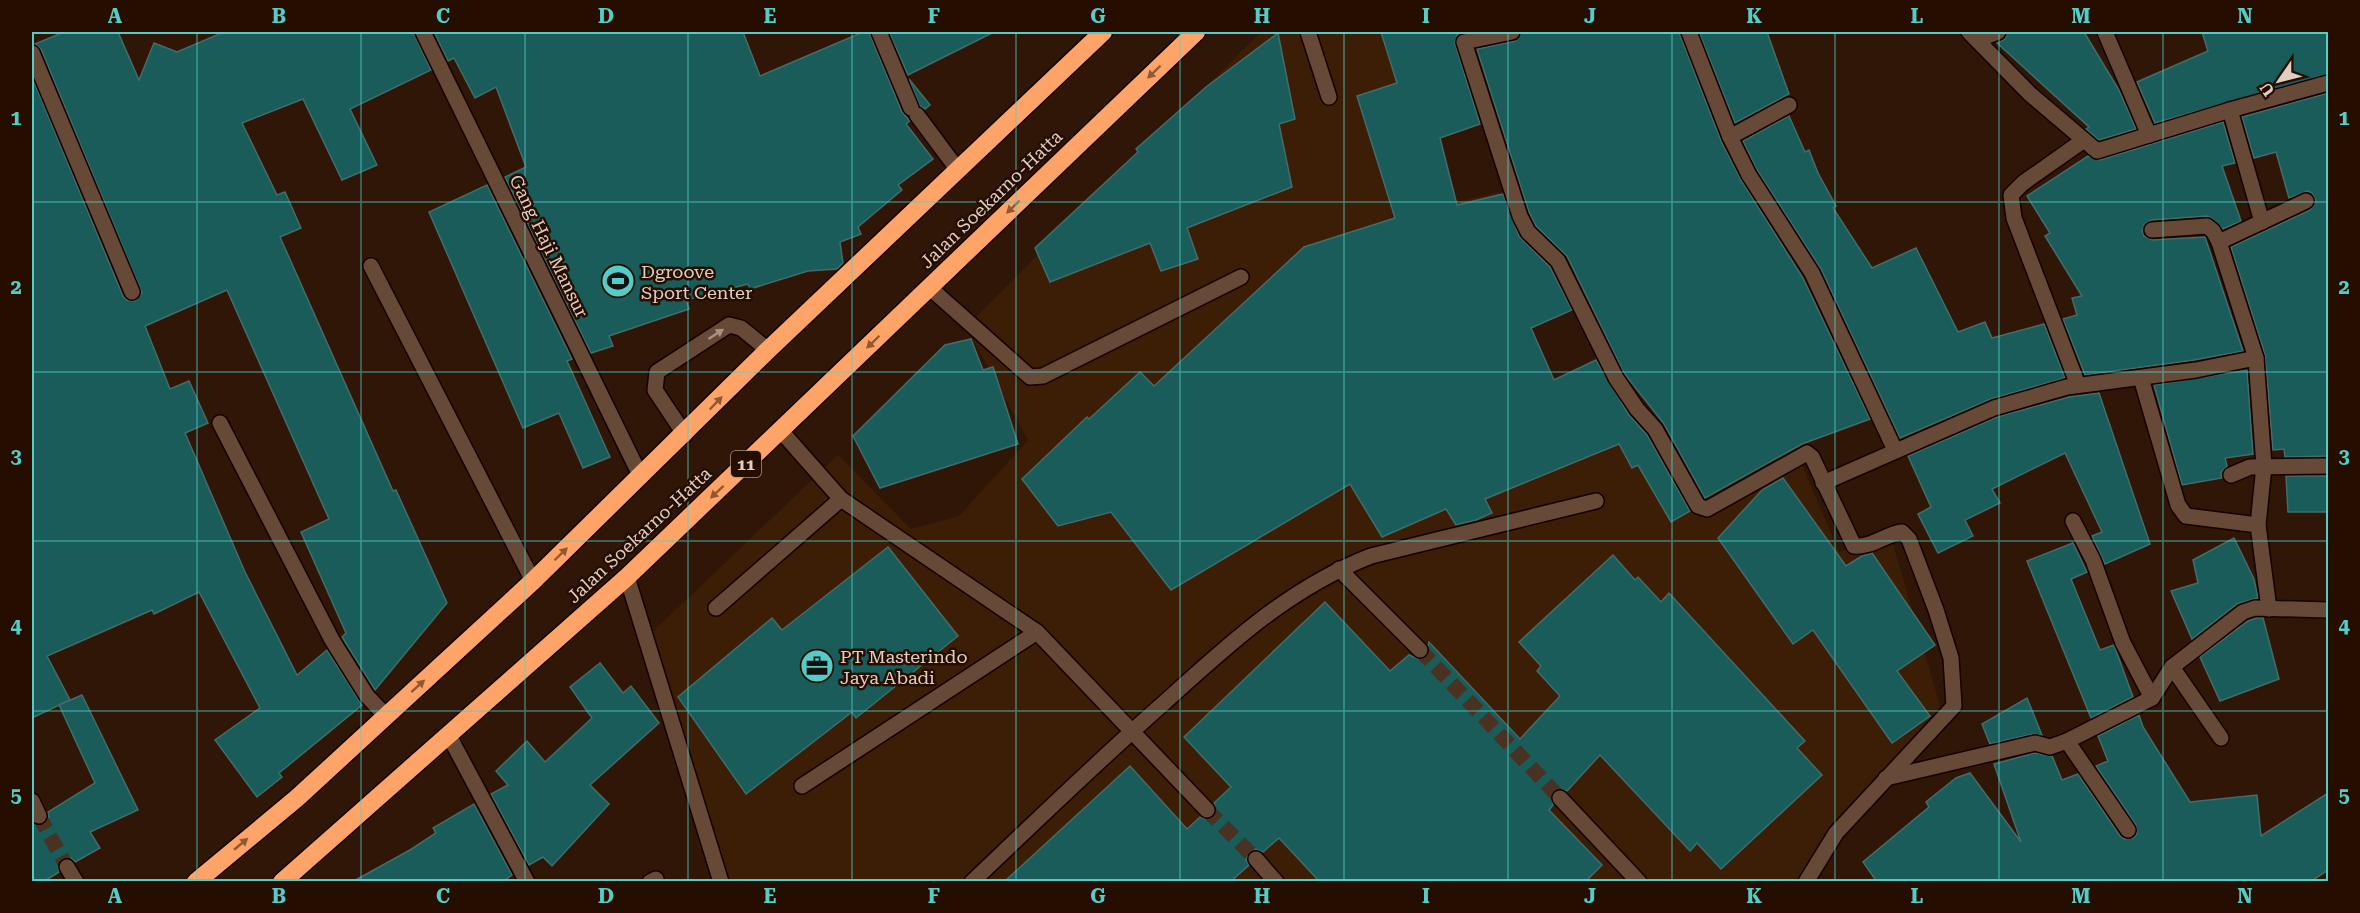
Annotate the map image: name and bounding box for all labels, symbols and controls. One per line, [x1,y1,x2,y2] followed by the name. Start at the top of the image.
[108,4,123,28] text: A
[272,4,286,28] text: B
[436,4,450,28] text: C
[598,4,614,28] text: D
[764,4,777,28] text: E
[928,4,940,28] text: F
[1090,4,1106,28] text: G
[1254,4,1270,28] text: H
[1422,4,1430,28] text: I
[1584,4,1596,28] text: J
[1746,4,1762,28] text: K
[1911,4,1924,28] text: L
[2071,4,2091,28] text: M
[2237,4,2253,28] text: N
[2249,51,2309,111] north arrow
[1146,65,1161,79] one-way arrow
[2256,79,2278,100] text: U
[10,106,22,130] text: 1
[2338,106,2350,130] text: 1
[916,125,1067,272] street label: Jalan Soekarno-Hatta
[505,171,593,321] street label: Gang Haji Mansur
[1006,200,1021,213] one-way arrow
[641,261,752,303] place label: Dgroove Sport Center
[600,263,636,299] sports icon: Dgroove Sport Center
[10,275,22,299] text: 2
[2338,275,2350,299] text: 2
[707,328,723,340] one-way arrow
[865,335,880,349] one-way arrow
[708,397,722,411] one-way arrow
[10,444,22,468] text: 3
[2338,444,2350,468] text: 3
[731,451,761,477] road number: 11
[563,463,716,607] street label: Jalan Soekarno-Hatta
[709,485,724,499] one-way arrow
[554,548,568,562] one-way arrow
[10,614,22,638] text: 4
[2338,614,2350,638] text: 4
[840,646,967,688] place label: PT Masterindo Jaya Abadi
[799,648,835,684] office icon: PT Masterindo Jaya Abadi
[411,680,425,694] one-way arrow
[10,783,22,807] text: 5
[2338,783,2350,807] text: 5
[233,838,248,851] one-way arrow
[108,884,123,908] text: A
[272,884,286,908] text: B
[436,884,450,908] text: C
[598,884,614,908] text: D
[764,884,777,908] text: E
[928,884,940,908] text: F
[1090,884,1106,908] text: G
[1254,884,1270,908] text: H
[1422,884,1430,908] text: I
[1584,884,1596,908] text: J
[1746,884,1762,908] text: K
[1911,884,1924,908] text: L
[2071,884,2091,908] text: M
[2237,884,2253,908] text: N

